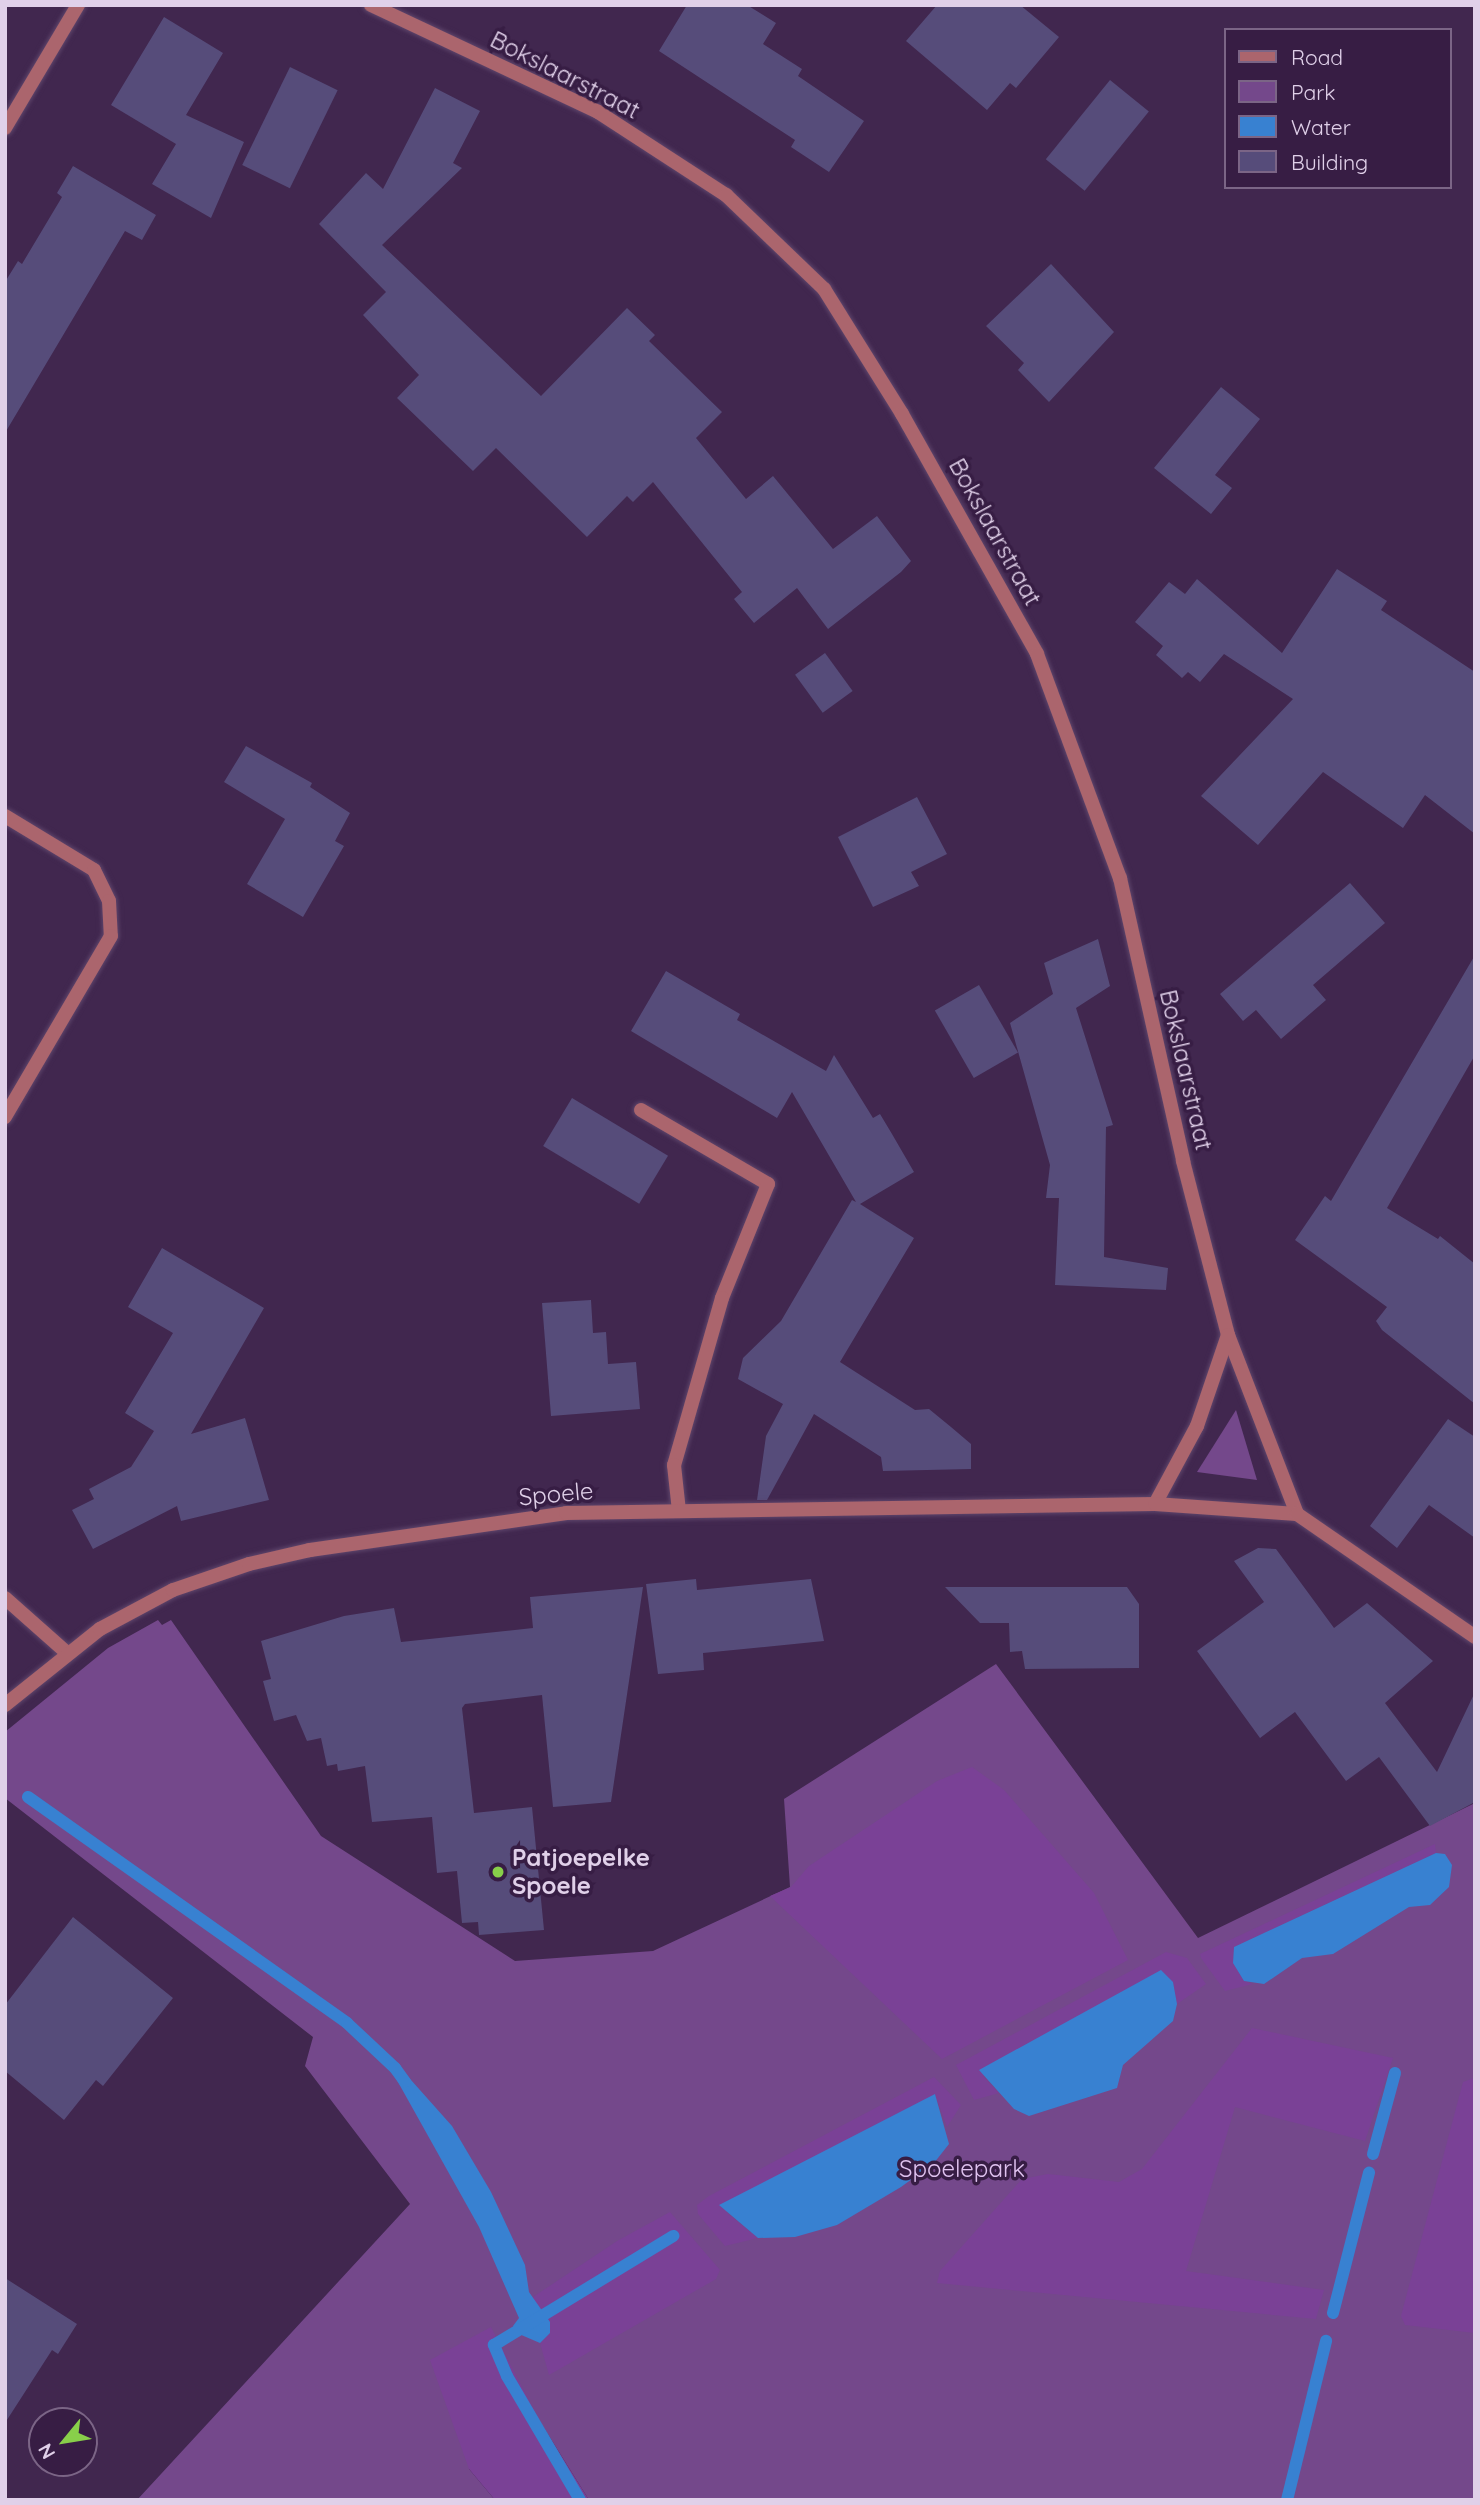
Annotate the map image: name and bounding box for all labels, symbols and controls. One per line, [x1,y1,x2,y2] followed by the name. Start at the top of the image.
[485,25,645,125] street label: Bokslaarstraat
[1224,28,1452,189] legend
[1291,44,1343,70] text: Road
[1291,79,1335,105] text: Park
[1291,114,1351,140] text: Water
[1291,149,1368,175] text: Building
[943,453,1047,611] street label: Bokslaarstraat
[1154,987,1218,1153] street label: Bokslaarstraat
[517,1476,595,1512] street label: Spoele
[512,1844,650,1900] place label: Patjoepelke Spoele
[490,1864,506,1880] marker: Patjoepelke Spoele
[899,2155,1025,2183] park label: Spoelepark
[28,2407,98,2477] north arrow
[33,2439,60,2464] text: N

